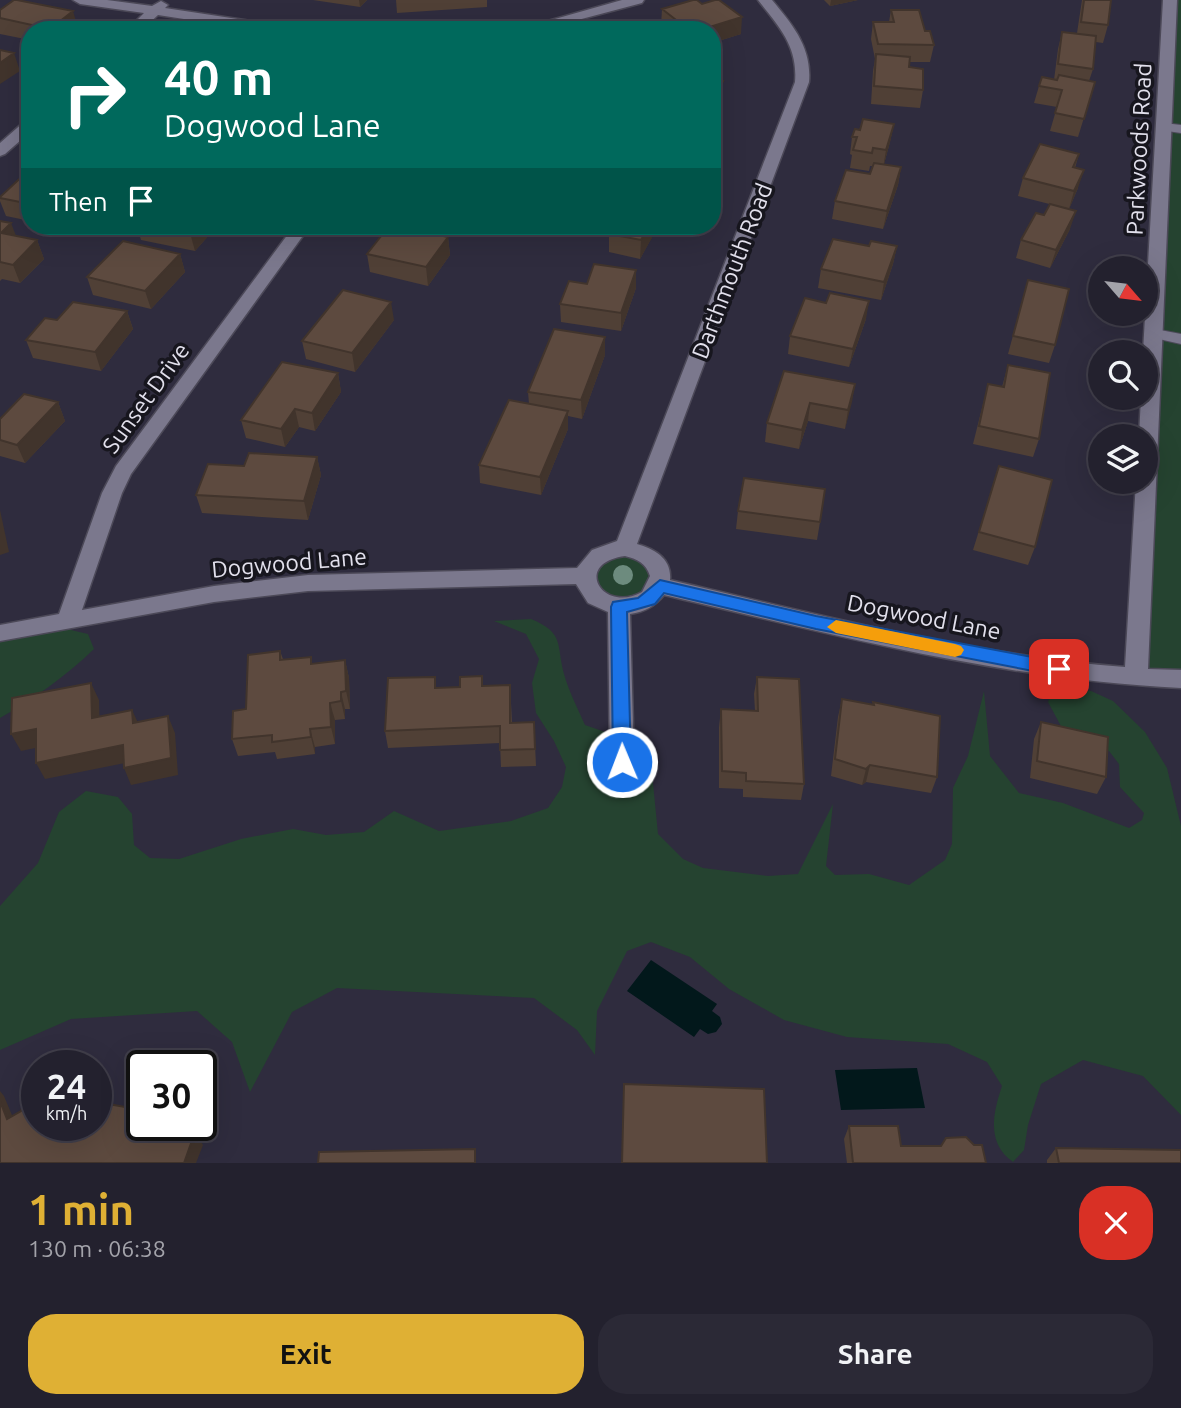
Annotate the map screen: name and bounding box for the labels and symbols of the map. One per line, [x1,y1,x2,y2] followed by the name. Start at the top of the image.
[1122,62,1155,236] street label: Parkwoods Road
[687,180,777,362] street label: Darthmouth Road
[1088,256,1158,326] north arrow
[97,338,194,458] street label: Sunset Drive
[210,543,368,582] street label: Dogwood Lane
[845,589,1003,644] street label: Dogwood Lane
[1029,639,1089,699] pin
[585,725,659,799] position arrow
[126,1050,217,1141] speed limit sign: 30

